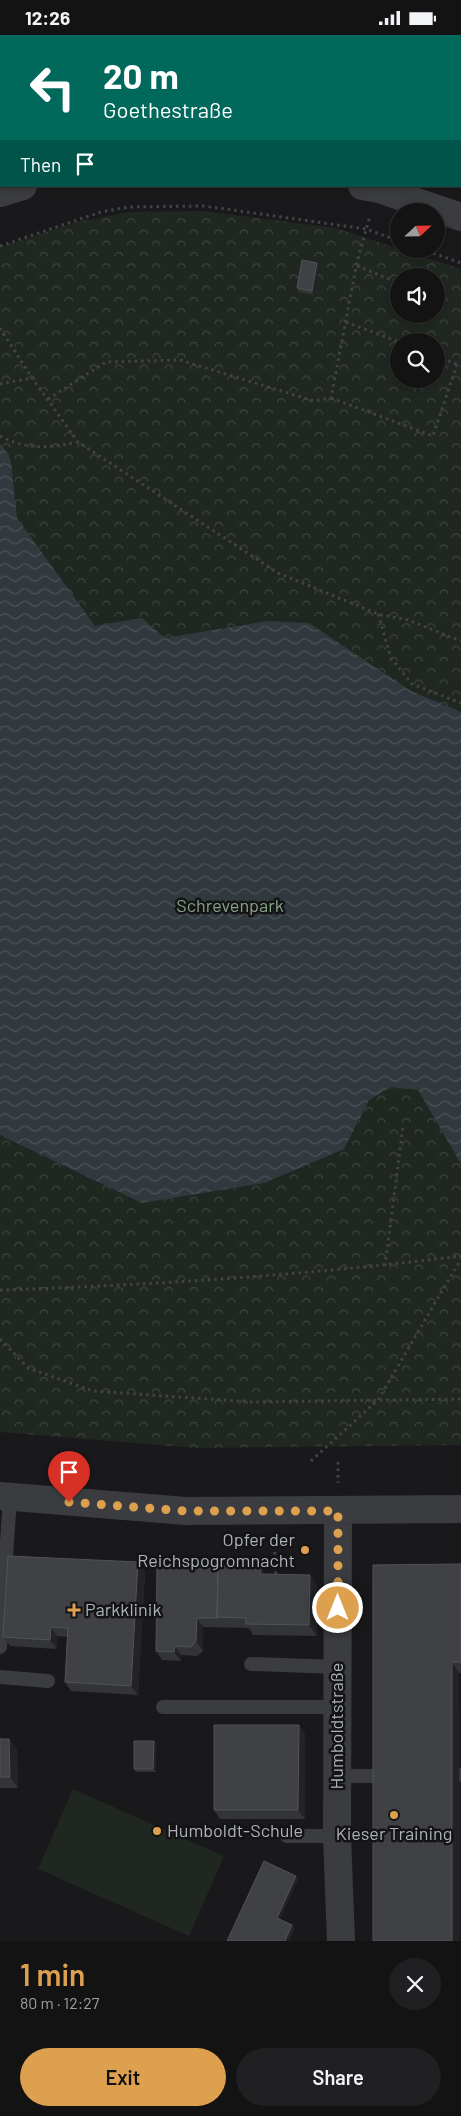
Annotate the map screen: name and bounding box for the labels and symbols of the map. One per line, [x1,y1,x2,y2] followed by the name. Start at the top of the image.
[390,203,445,257] north arrow
[176,894,284,916] park label: Schrevenpark
[48,1451,90,1502] pin
[137,1528,295,1571] place label: Opfer der Reichspogromnacht
[299,1544,311,1556] marker: Opfer der Reichspogromnacht
[311,1581,363,1633] position arrow
[85,1598,161,1620] place label: Parkklinik
[67,1603,81,1617] marker: Parkklinik
[325,1663,347,1789] street label: Humboldtstraße
[388,1809,400,1821] marker: Kieser Training
[167,1819,303,1841] place label: Humboldt-Schule
[336,1822,452,1844] place label: Kieser Training
[151,1825,163,1837] marker: Humboldt-Schule

